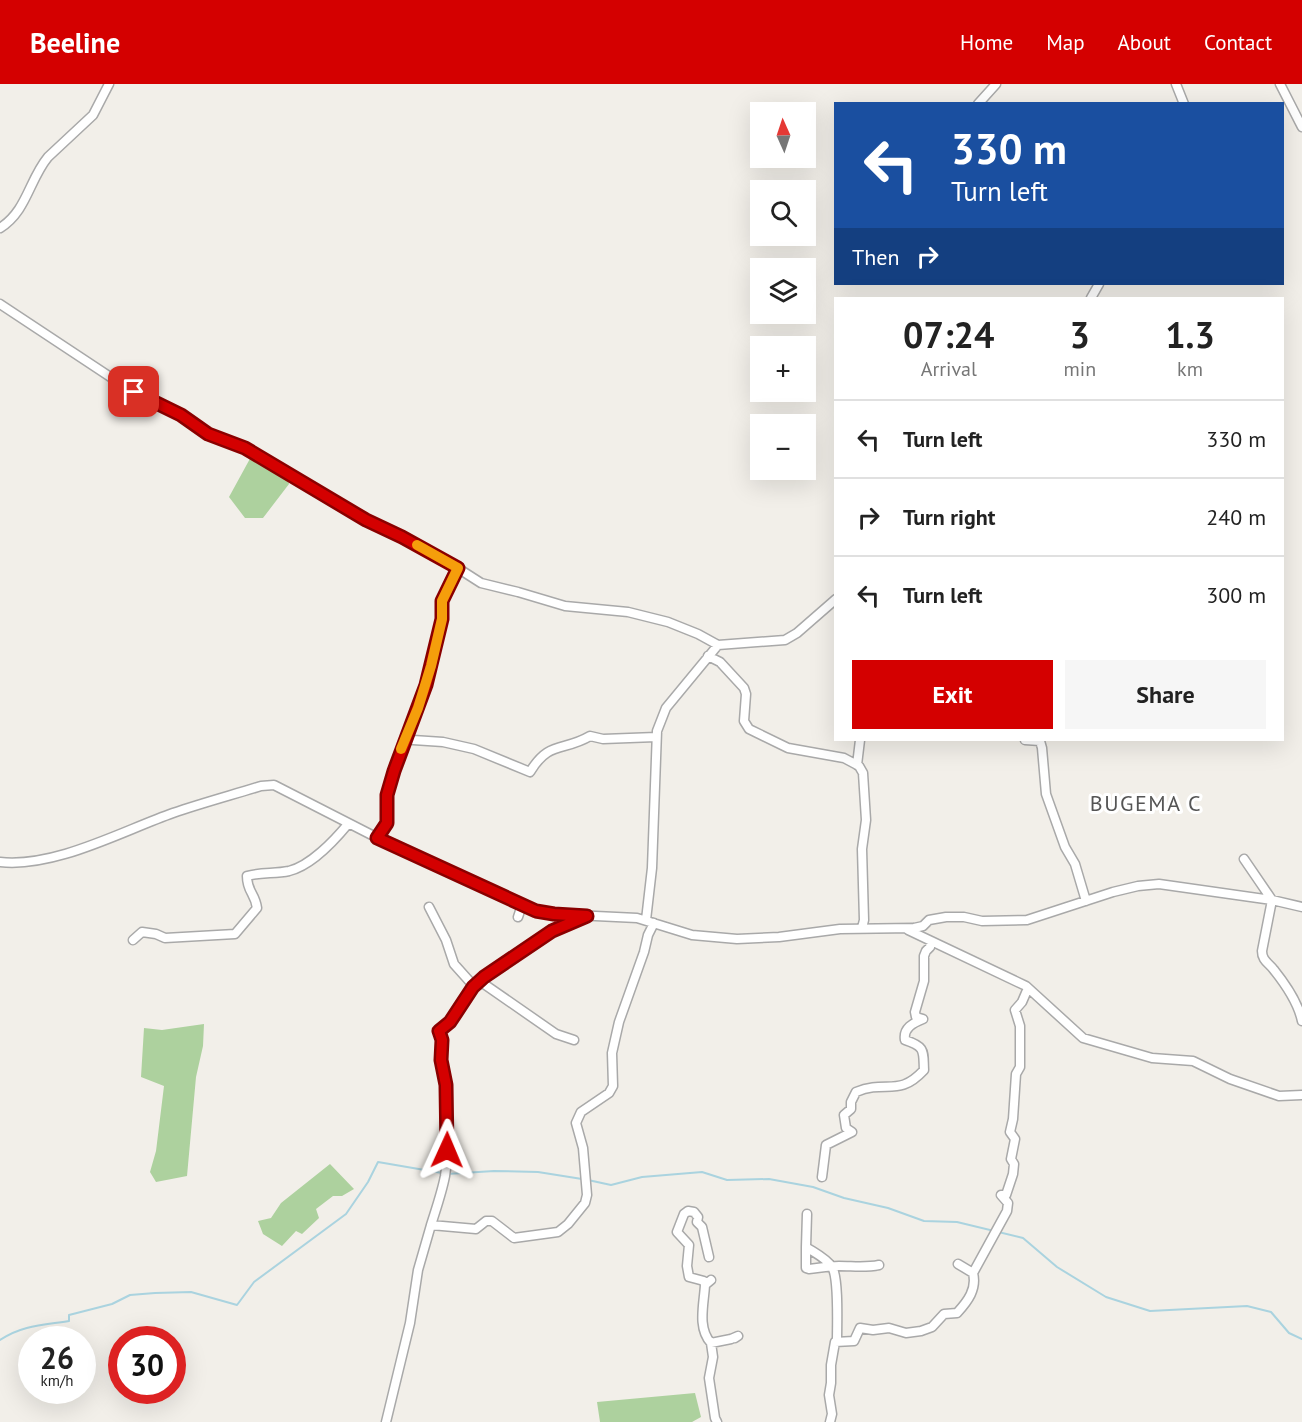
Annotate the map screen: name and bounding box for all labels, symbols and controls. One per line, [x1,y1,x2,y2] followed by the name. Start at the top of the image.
[30,24,120,61] text: Beeline
[960,29,1013,56] text: Home
[1046,29,1085,56] text: Map
[1118,29,1171,56] text: About
[1204,29,1272,56] text: Contact
[750,102,816,168] north arrow
[750,102,816,480] map controls
[951,121,1067,176] text: 330 m
[852,126,930,204] icon: left
[951,174,1048,208] text: Turn left
[750,180,816,246] button: search
[911,240,944,273] icon: right
[852,243,899,271] text: Then
[750,258,816,324] button: layers
[903,311,994,358] text: 07:24
[1070,311,1090,358] text: 3
[1165,311,1215,358] text: 1.3
[750,336,816,402] button: +
[921,356,977,382] text: Arrival
[1064,356,1096,382] text: min
[1177,356,1203,382] text: km
[108,366,159,417] pin
[117,375,150,408] icon: arrive
[750,414,816,480] button: −
[852,423,885,456] icon: left
[903,425,983,453] text: Turn left
[1206,425,1266,453] text: 330 m
[852,501,885,534] icon: right
[903,503,995,531] text: Turn right
[1206,503,1266,531] text: 240 m
[852,579,885,612] icon: left
[903,581,983,609] text: Turn left
[1206,581,1266,609] text: 300 m
[852,660,1053,729] button: Exit
[1065,660,1266,729] button: Share
[1090,789,1202,817] district label: BUGEMA C
[415,1118,479,1182] position arrow
[108,1326,186,1404] speed limit sign: 30
[40,1338,74,1377] text: 26
[41,1371,73,1390] text: km/h

